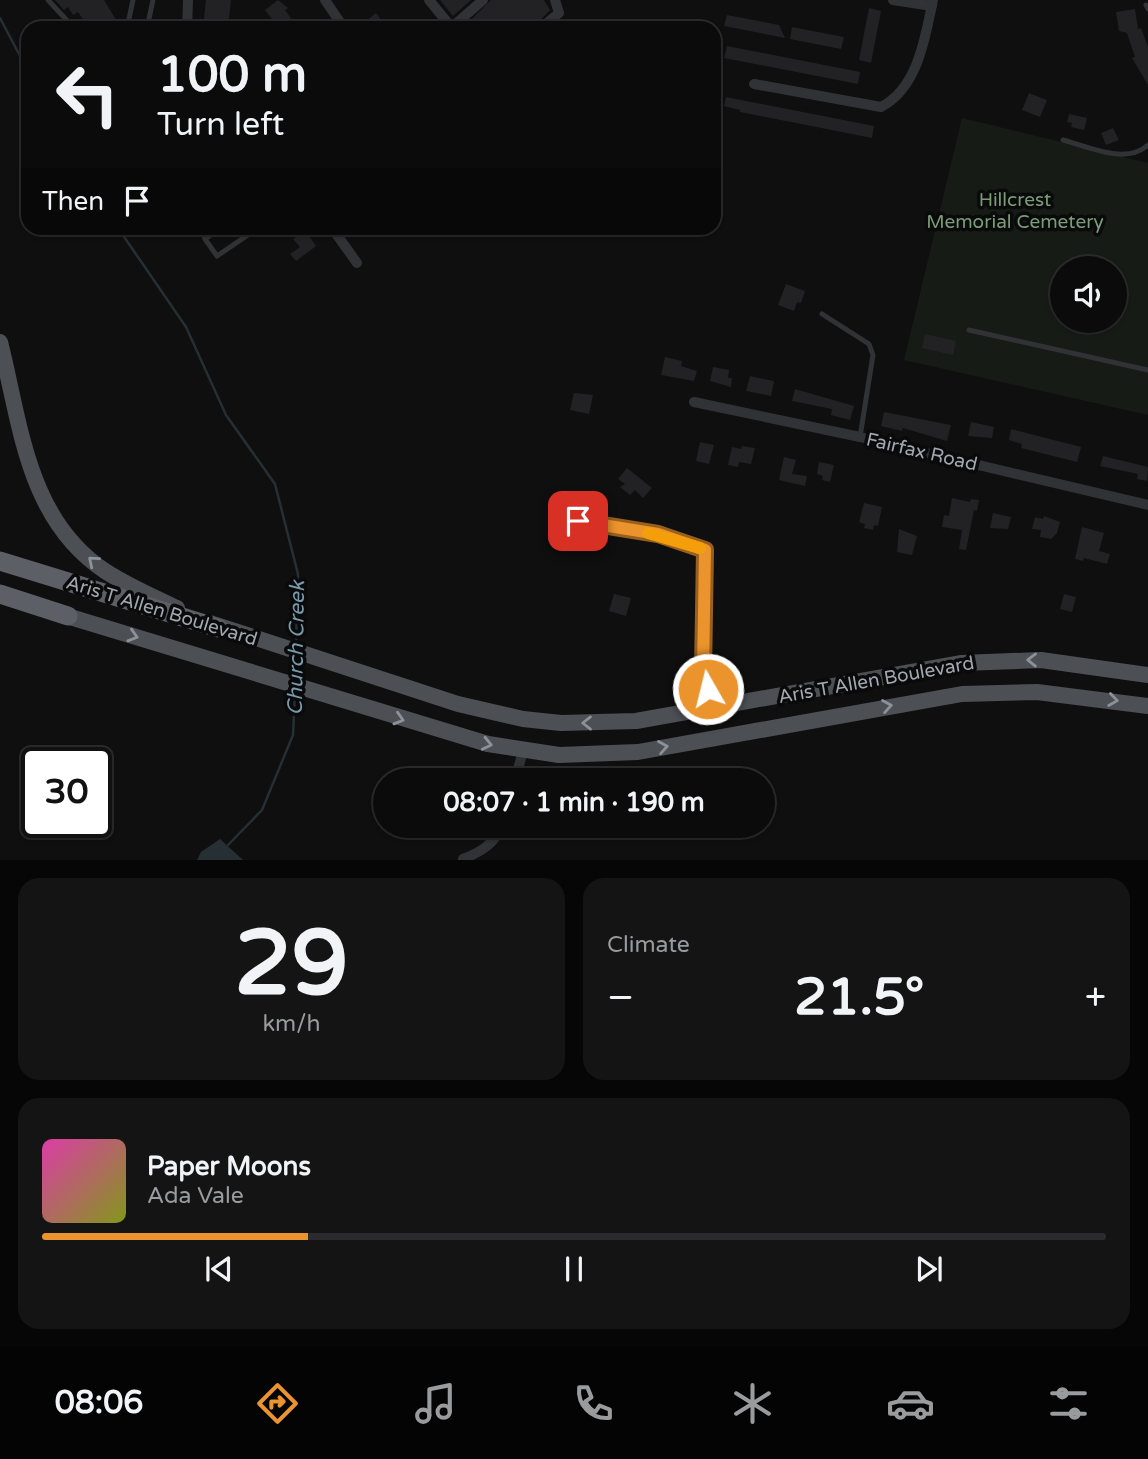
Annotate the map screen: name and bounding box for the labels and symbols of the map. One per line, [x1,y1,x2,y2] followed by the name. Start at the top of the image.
[926,189,1104,233] park label: Hillcrest Memorial Cemetery
[864,429,979,475] street label: Fairfax Road
[548,491,608,551] pin
[89,557,101,570] one-way arrow
[64,571,260,651] street label: Aris T Allen Boulevard
[283,579,310,716] water label: Church Creek
[127,628,139,642] one-way arrow
[671,652,745,726] position arrow
[776,652,976,708] street label: Aris T Allen Boulevard
[1026,653,1037,668] one-way arrow
[1107,692,1119,707] one-way arrow
[881,700,893,715] one-way arrow
[392,710,404,725] one-way arrow
[582,715,592,731] one-way arrow
[481,735,493,750] one-way arrow
[657,741,669,756] one-way arrow
[21,747,112,838] speed limit sign: 30

